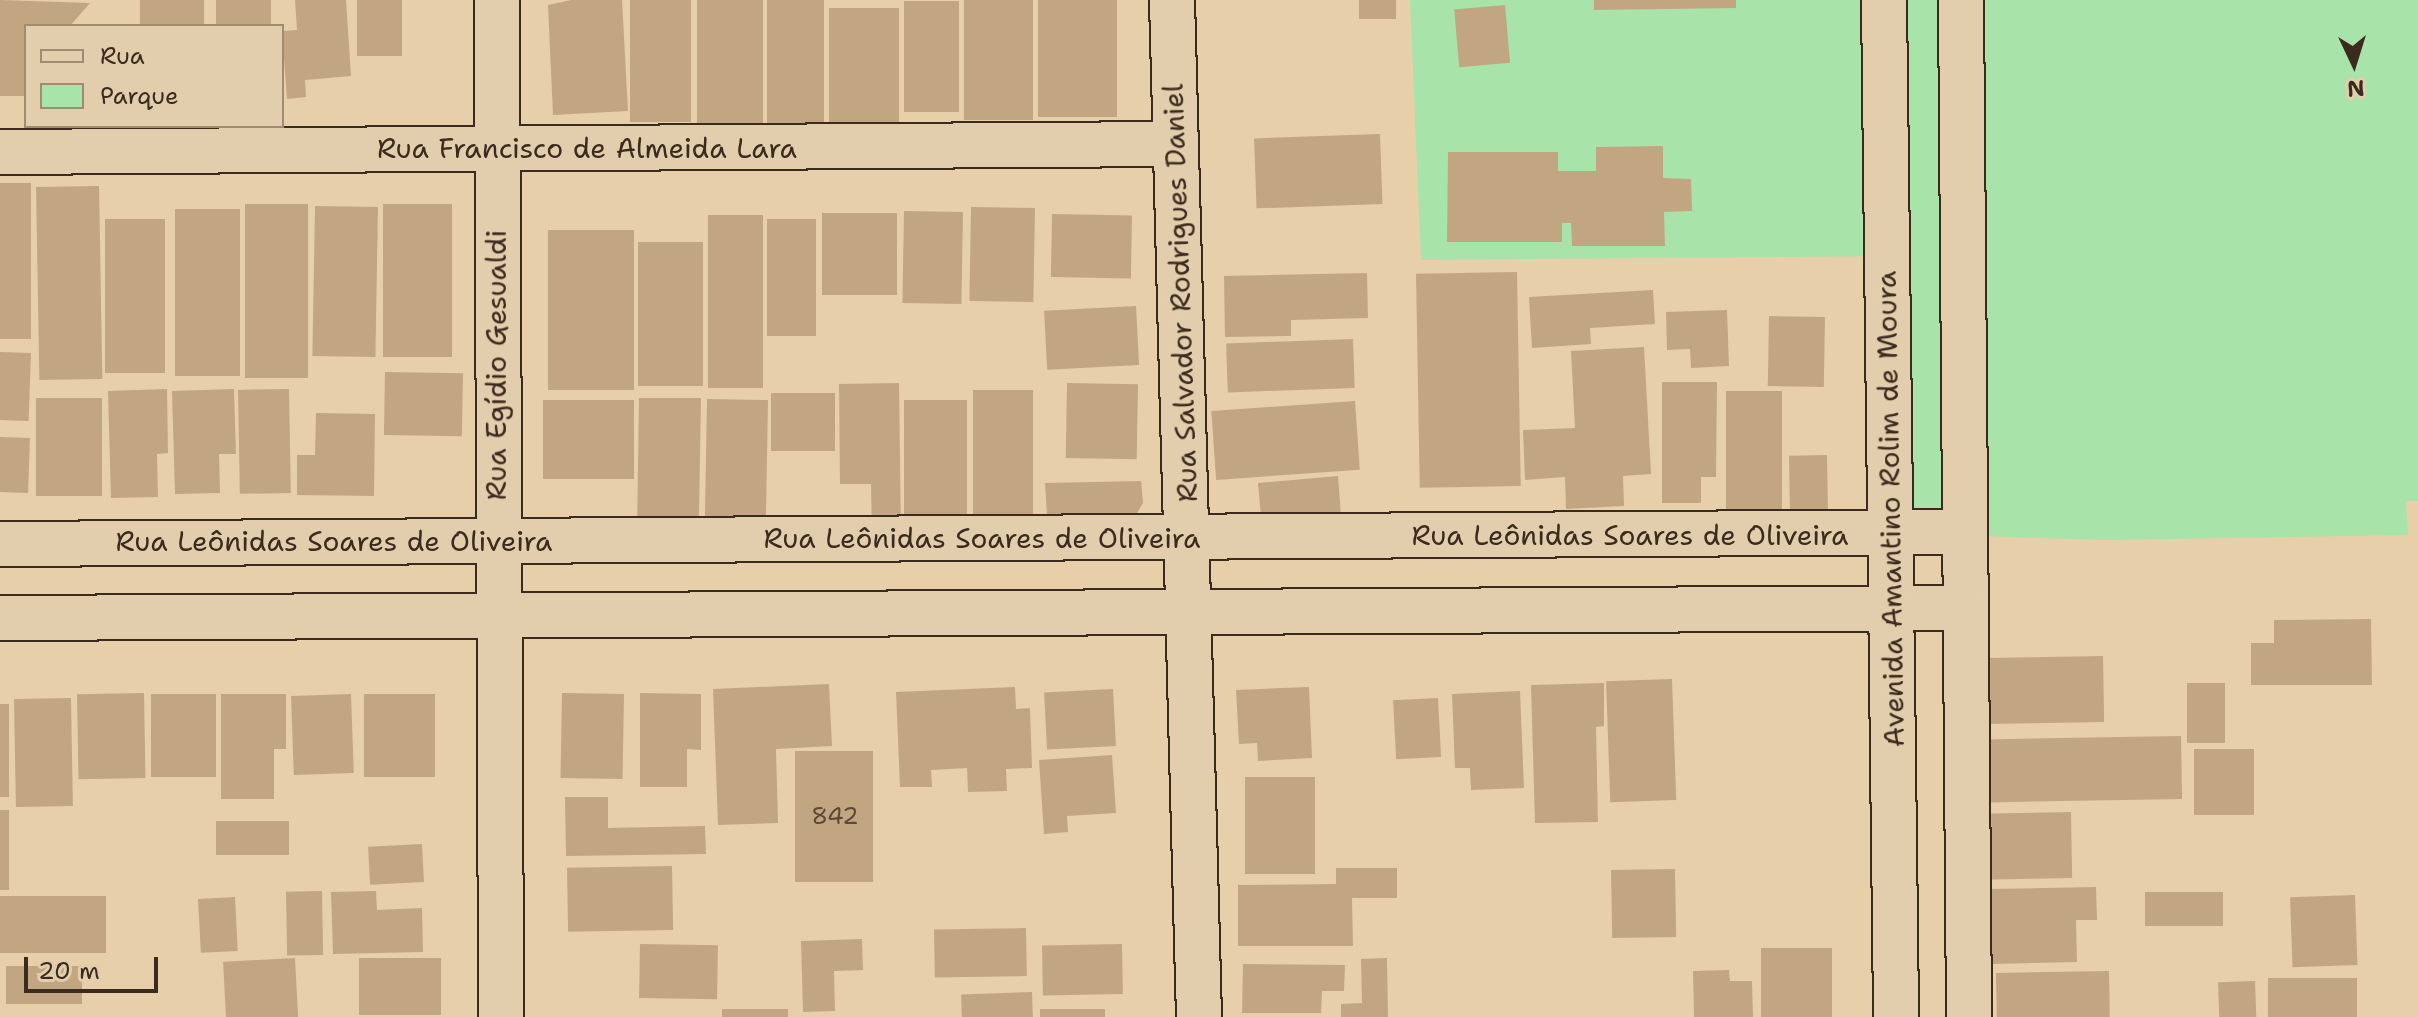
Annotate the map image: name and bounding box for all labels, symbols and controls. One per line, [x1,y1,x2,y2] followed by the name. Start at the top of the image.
[24,24,284,128] legend
[2314,24,2394,104] north arrow
[100,40,145,72] text: Rua
[2346,73,2365,104] text: N
[100,80,179,112] text: Parque
[1156,83,1204,503] street label: Rua Salvador Rodrigues Daniel
[377,131,797,165] street label: Rua Francisco de Almeida Lara
[479,230,513,500] street label: Rua Egídio Gesualdi
[1869,270,1911,748] street label: Avenida Amantino Rolim de Moura
[1412,518,1848,552] street label: Rua Leônidas Soares de Oliveira
[764,521,1200,555] street label: Rua Leônidas Soares de Oliveira
[116,524,552,558] street label: Rua Leônidas Soares de Oliveira
[811,803,859,831] house number: 842
[28,941,162,991] scale bar
[38,955,100,987] text: 20 m

